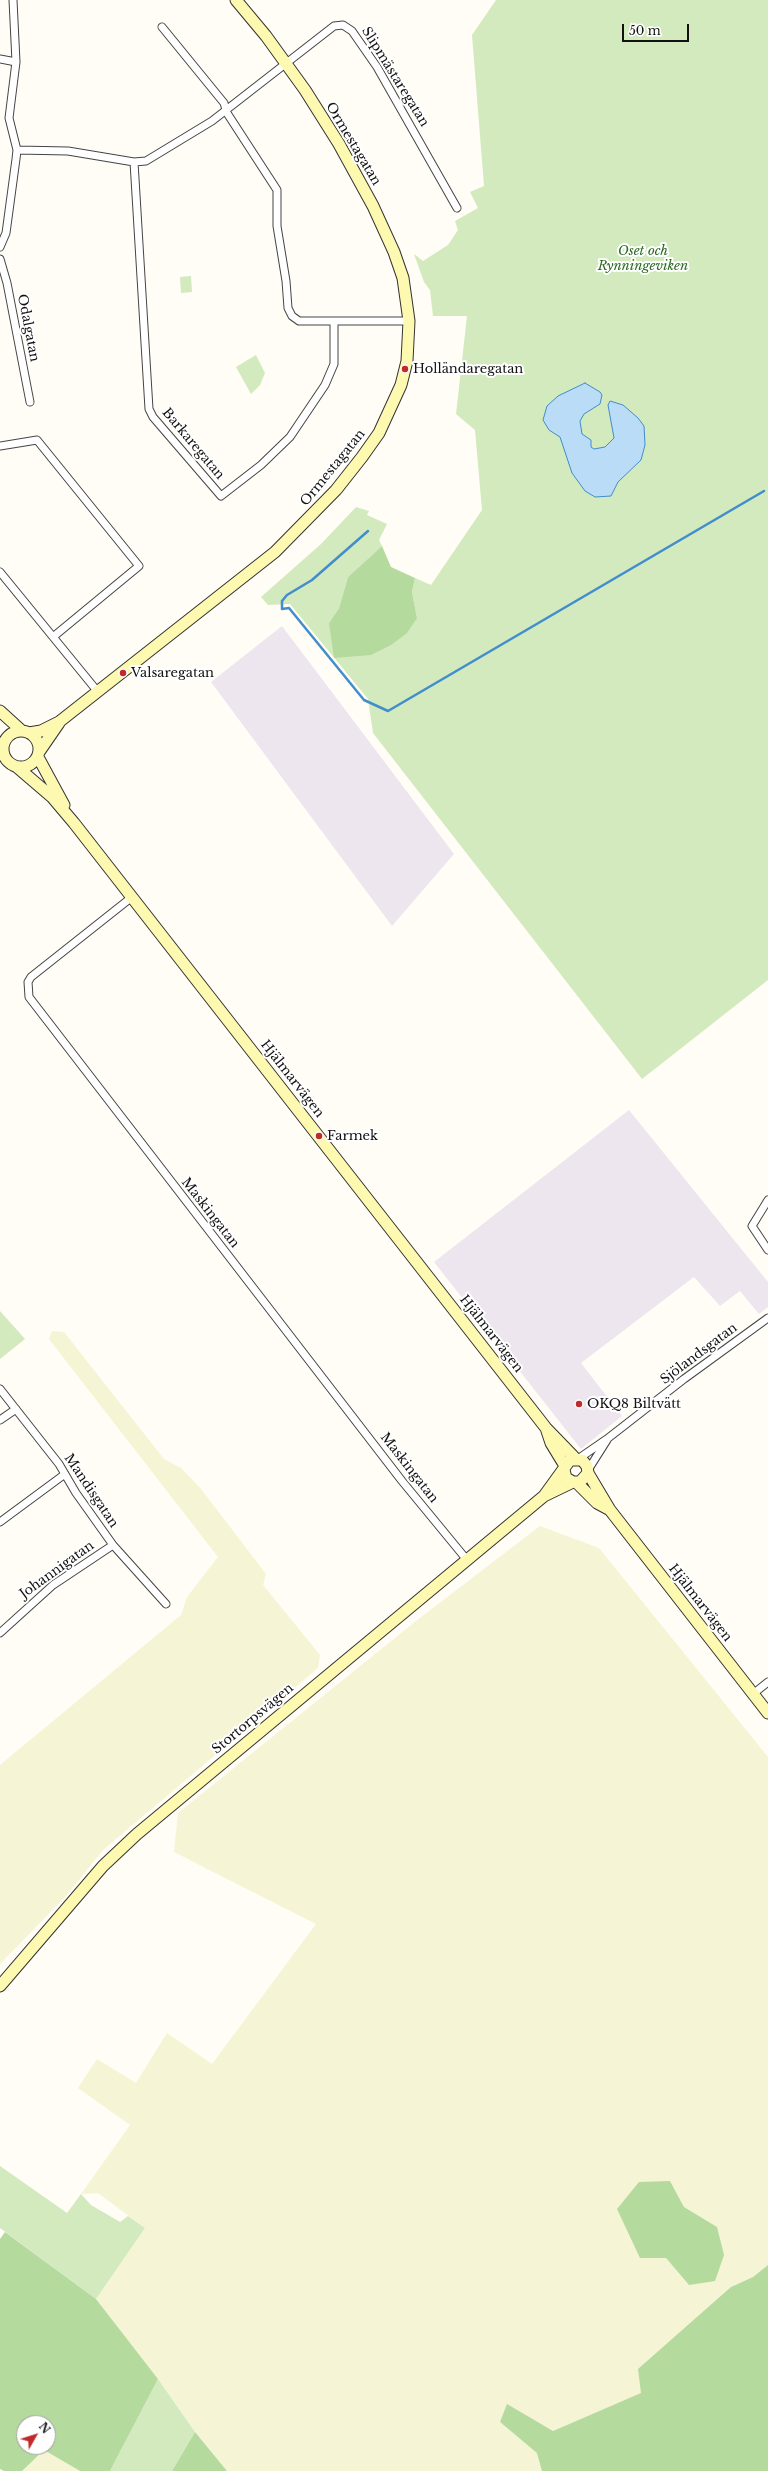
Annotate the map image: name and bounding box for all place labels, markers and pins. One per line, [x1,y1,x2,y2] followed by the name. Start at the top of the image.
[413,361,523,377] place label: Holländaregatan
[400,364,410,374] marker: Holländaregatan
[131,665,214,681] place label: Valsaregatan
[118,668,128,678] marker: Valsaregatan
[327,1128,378,1144] place label: Farmek
[314,1131,324,1141] marker: Farmek
[587,1396,681,1412] place label: OKQ8 Biltvätt
[574,1399,584,1409] marker: OKQ8 Biltvätt

